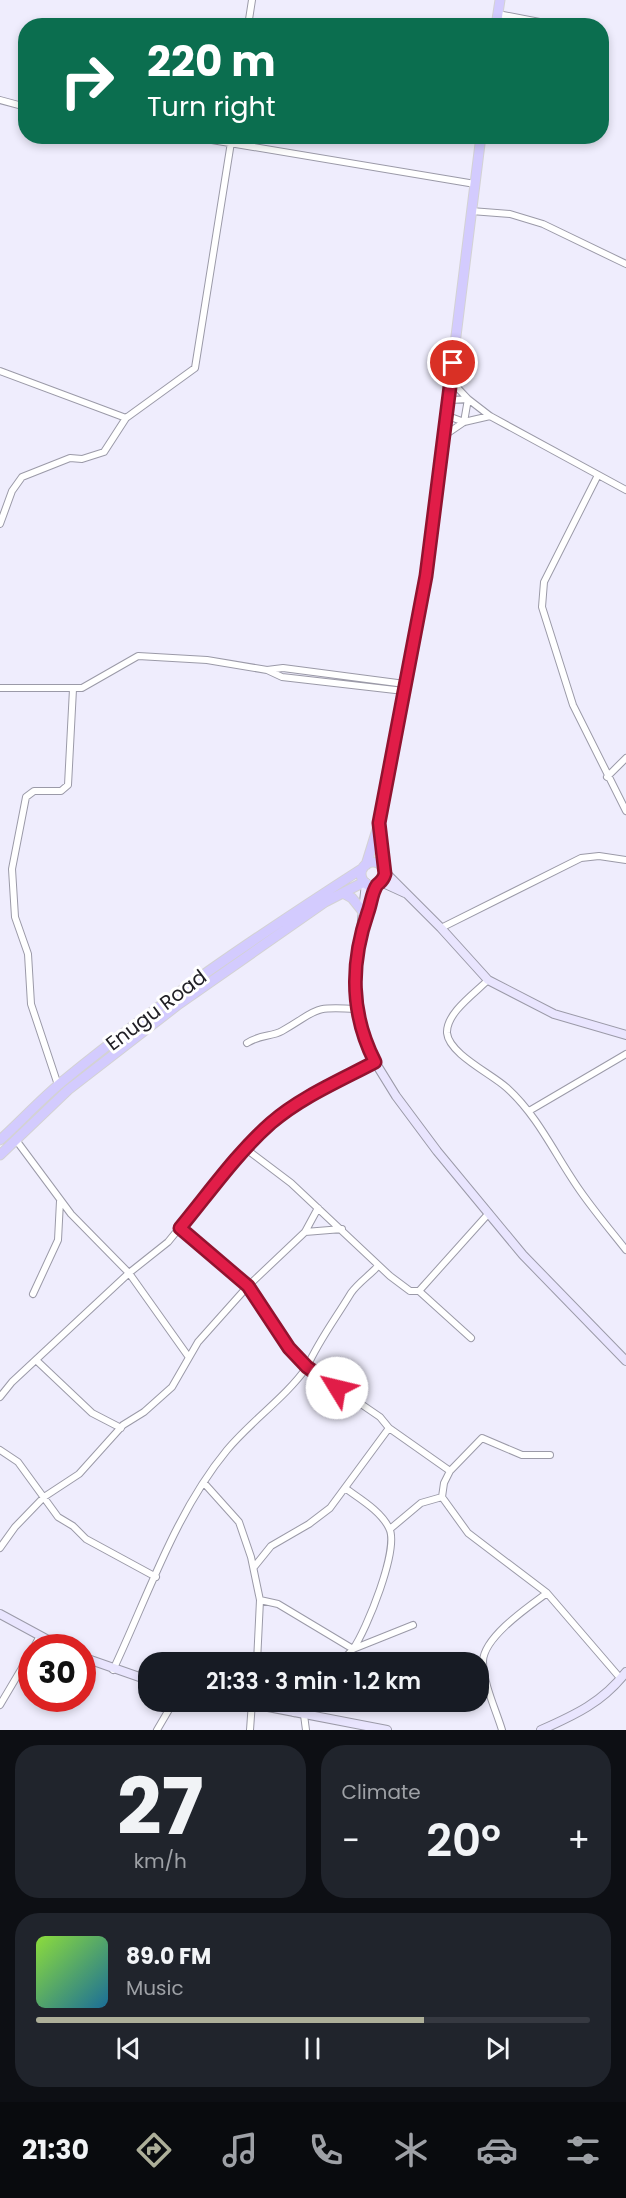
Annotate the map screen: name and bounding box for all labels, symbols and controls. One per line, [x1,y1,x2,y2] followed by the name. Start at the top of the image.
[147,32,276,91] text: 220 m
[48,42,126,120] icon: right
[147,88,276,125] text: Turn right
[427,337,478,388] pin
[436,346,469,379] icon: arrive
[100,963,212,1057] street label: Enugu Road
[305,1356,369,1420] position arrow
[18,1634,96,1712] speed limit sign: 30
[206,1666,421,1697] text: 21:33 · 3 min · 1.2 km
[117,1752,203,1861] text: 27
[342,1778,421,1806] text: Climate
[426,1809,501,1872] text: 20°
[342,1817,360,1864] text: −
[567,1817,590,1864] text: +
[134,1847,187,1875] text: km/h
[126,1941,211,1972] text: 89.0 FM
[126,1974,184,2002] text: Music
[112,2032,145,2065] icon: previous
[296,2032,329,2065] icon: pause
[481,2032,514,2065] icon: next
[133,2129,175,2171] icon: directions
[219,2129,261,2171] icon: music
[305,2129,347,2171] icon: phone
[390,2129,432,2171] icon: climate
[476,2129,518,2171] icon: car
[562,2129,604,2171] icon: filters
[22,2131,89,2168] text: 21:30

